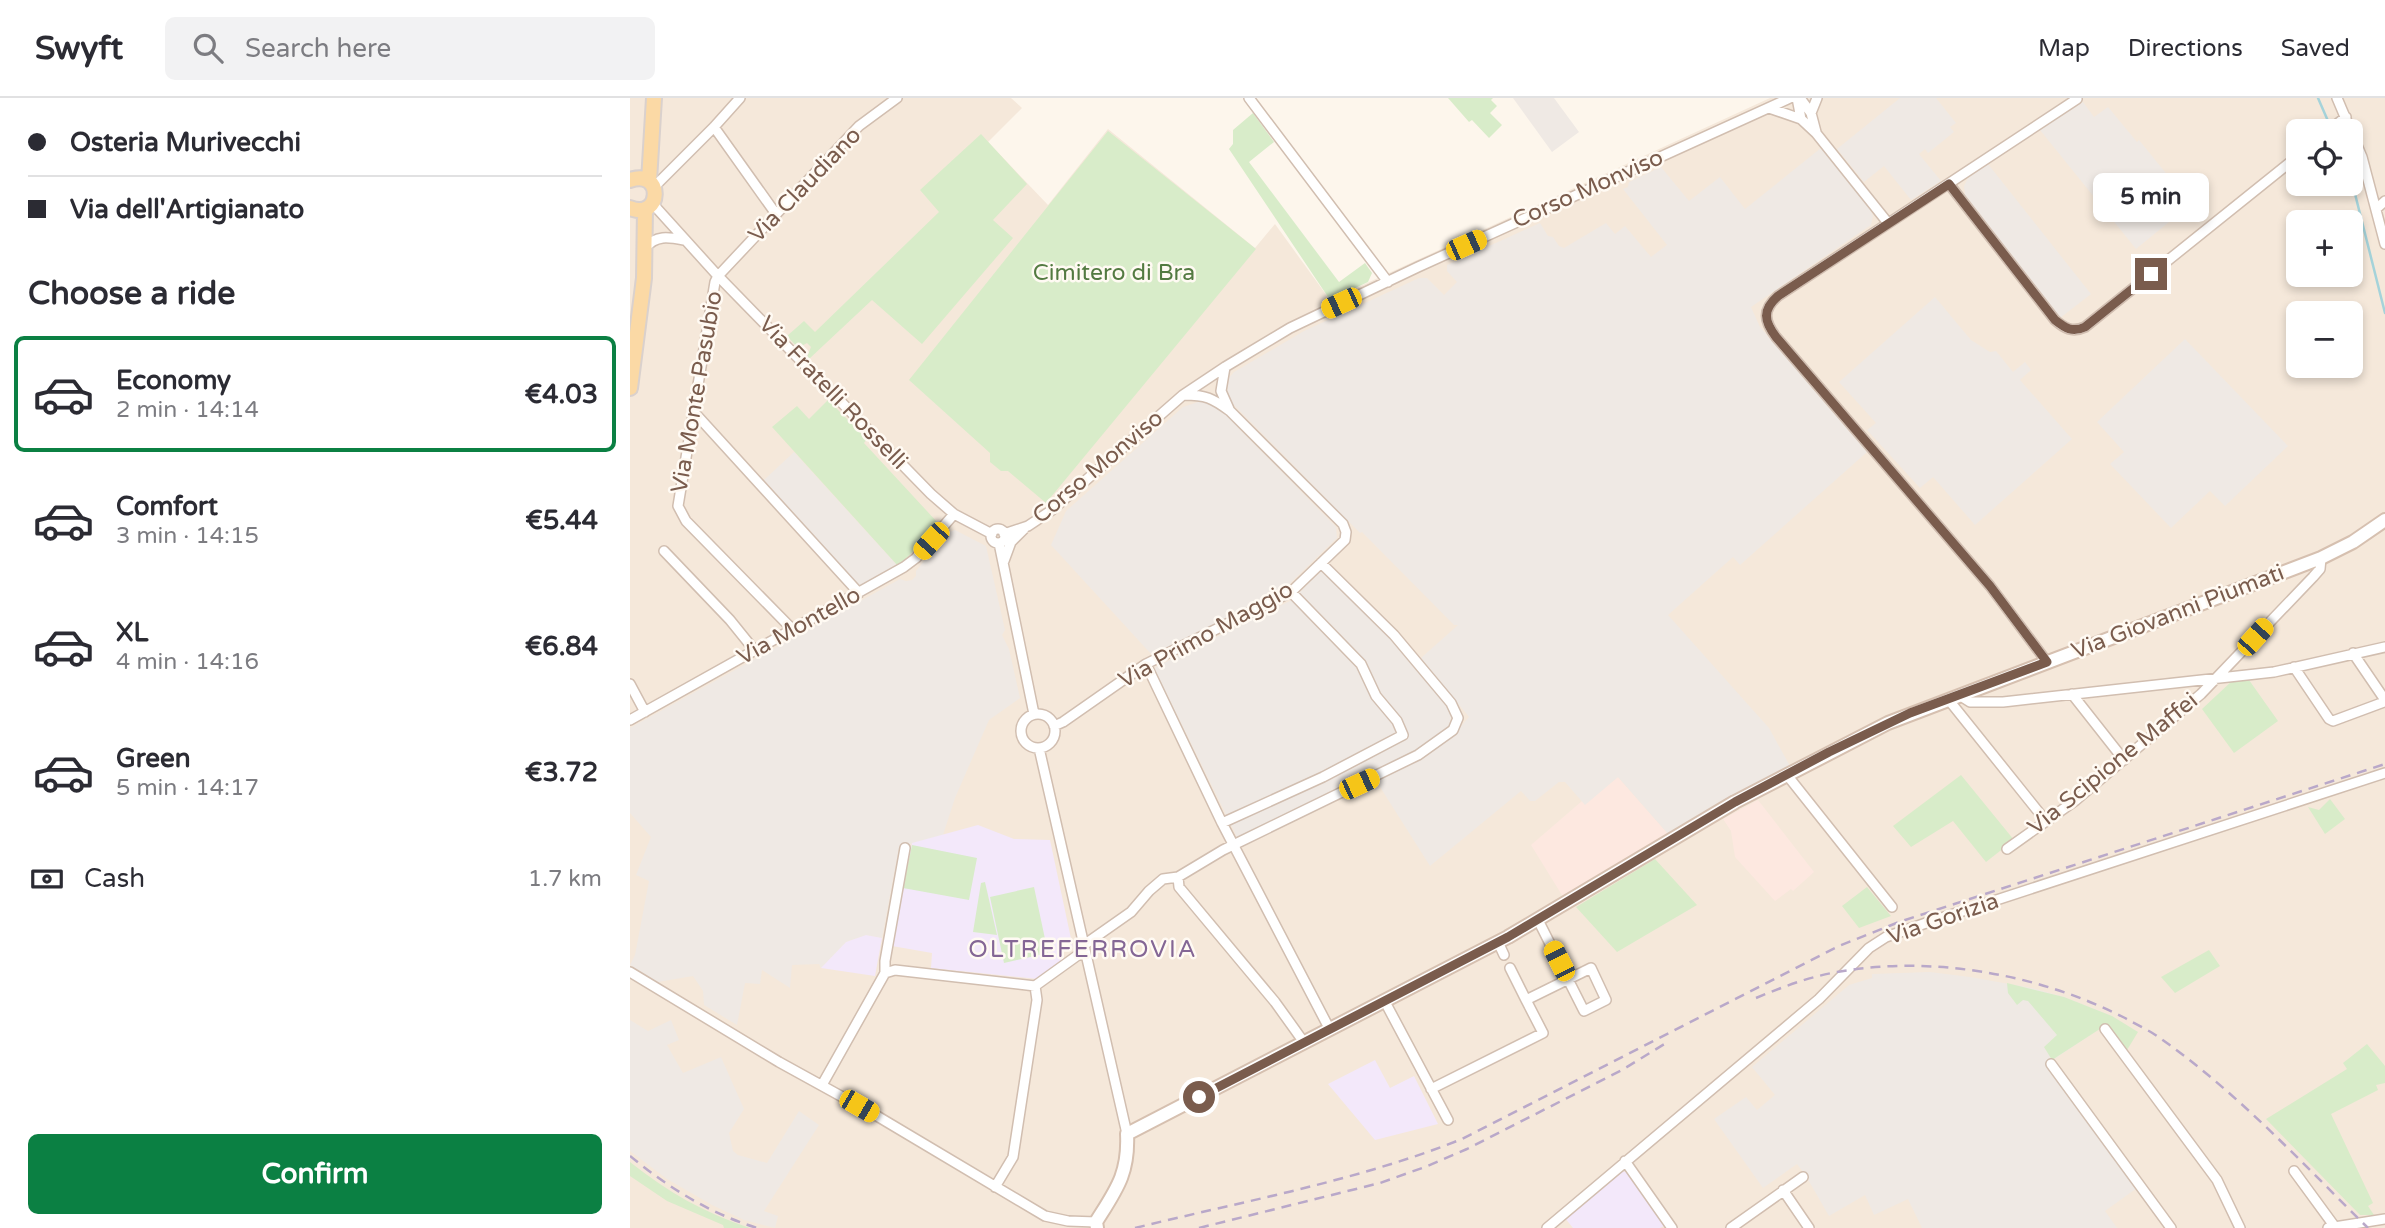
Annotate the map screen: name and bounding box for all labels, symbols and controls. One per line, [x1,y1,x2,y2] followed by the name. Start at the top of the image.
[165,17,655,80] search box
[35,29,123,68] text: Swyft
[189,29,227,67] icon: search
[245,33,391,64] text: Search here
[2038,34,2090,63] text: Map
[2128,34,2243,63] text: Directions
[2281,34,2350,63] text: Saved
[2286,119,2363,378] map controls
[2286,119,2363,196] button: locate
[743,121,867,249] street label: Via Claudiano
[70,127,301,158] text: Osteria Murivecchi
[1508,143,1668,235] street label: Corso Monviso
[2093,172,2209,222] callout: 5 min
[2120,183,2182,211] text: 5 min
[70,194,304,225] text: Via dell'Artigianato
[2286,210,2363,287] button: +
[1443,227,1490,263] car
[2135,258,2167,290] route end
[1033,259,1195,287] park label: Cimitero di Bra
[28,275,235,313] text: Choose a ride
[1318,285,1365,321] car
[665,289,729,495] street label: Via Monte Pasubio
[2286,301,2363,378] button: −
[753,310,913,476] street label: Via Fratelli Rosselli
[32,363,95,426] icon: car
[116,365,231,396] text: Economy
[525,379,598,410] text: €4.03
[116,396,259,424] text: 2 min · 14:14
[1027,404,1169,530] street label: Corso Monviso
[32,489,95,552] icon: car
[116,491,218,522] text: Comfort
[525,505,598,536] text: €5.44
[910,518,953,564] car
[116,522,259,550] text: 3 min · 14:15
[2068,559,2288,665] street label: Via Giovanni Piumati
[1114,575,1298,695] street label: Via Primo Maggio
[732,581,866,671] street label: Via Montello
[2234,614,2277,660] car
[32,615,95,678] icon: car
[116,617,148,648] text: XL
[525,631,598,662] text: €6.84
[116,648,259,676] text: 4 min · 14:16
[2022,687,2204,841] street label: Via Scipione Maffei
[32,741,95,804] icon: car
[116,743,191,774] text: Green
[525,757,598,788] text: €3.72
[1336,766,1383,802] car
[116,774,259,802] text: 5 min · 14:17
[28,860,66,898] icon: cash
[84,863,145,894] text: Cash
[528,865,602,893] text: 1.7 km
[1883,887,2003,951] street label: Via Gorizia
[968,935,1198,964] district label: OLTREFERROVIA
[1541,938,1578,984] car
[1183,1081,1215,1113] route start
[836,1086,883,1126] car
[28,1134,602,1214] button: Confirm

